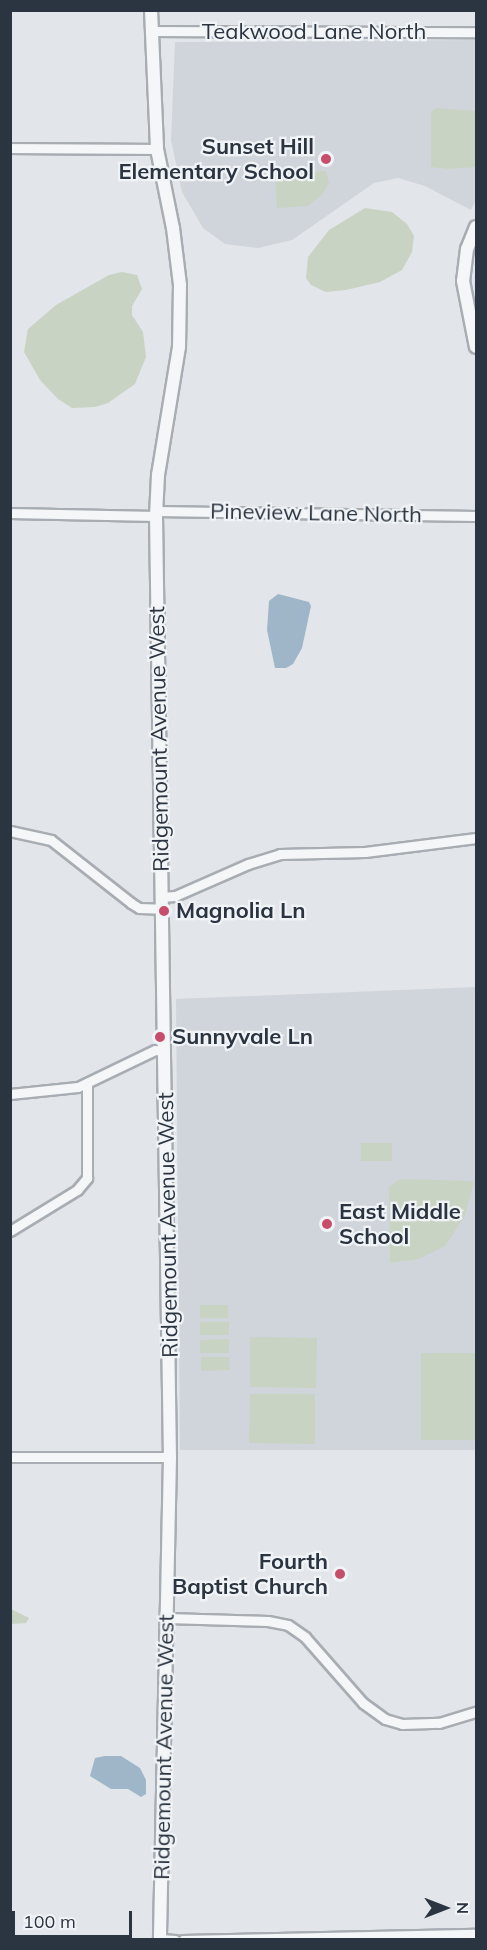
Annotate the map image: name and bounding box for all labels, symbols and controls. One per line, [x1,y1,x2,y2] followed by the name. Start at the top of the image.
[202,19,426,45] street label: Teakwood Lane North
[118,133,314,184] place label: Sunset Hill Elementary School
[319,152,333,166] marker: Sunset Hill Elementary School
[210,498,422,528] street label: Pineview Lane North
[143,606,175,872] street label: Ridgemount Avenue West
[176,898,305,924] place label: Magnolia Ln
[157,904,171,918] marker: Magnolia Ln
[172,1024,313,1050] place label: Sunnyvale Ln
[153,1030,167,1044] marker: Sunnyvale Ln
[152,1092,184,1358] street label: Ridgemount Avenue West
[339,1198,461,1250] place label: East Middle School
[320,1217,334,1231] marker: East Middle School
[172,1548,328,1600] place label: Fourth Baptist Church
[333,1567,347,1581] marker: Fourth Baptist Church
[148,1614,180,1880] street label: Ridgemount Avenue West
[415,1878,475,1938] north arrow
[15,1899,135,1937] scale bar
[453,1902,473,1914] text: N
[23,1910,76,1933] text: 100 m

